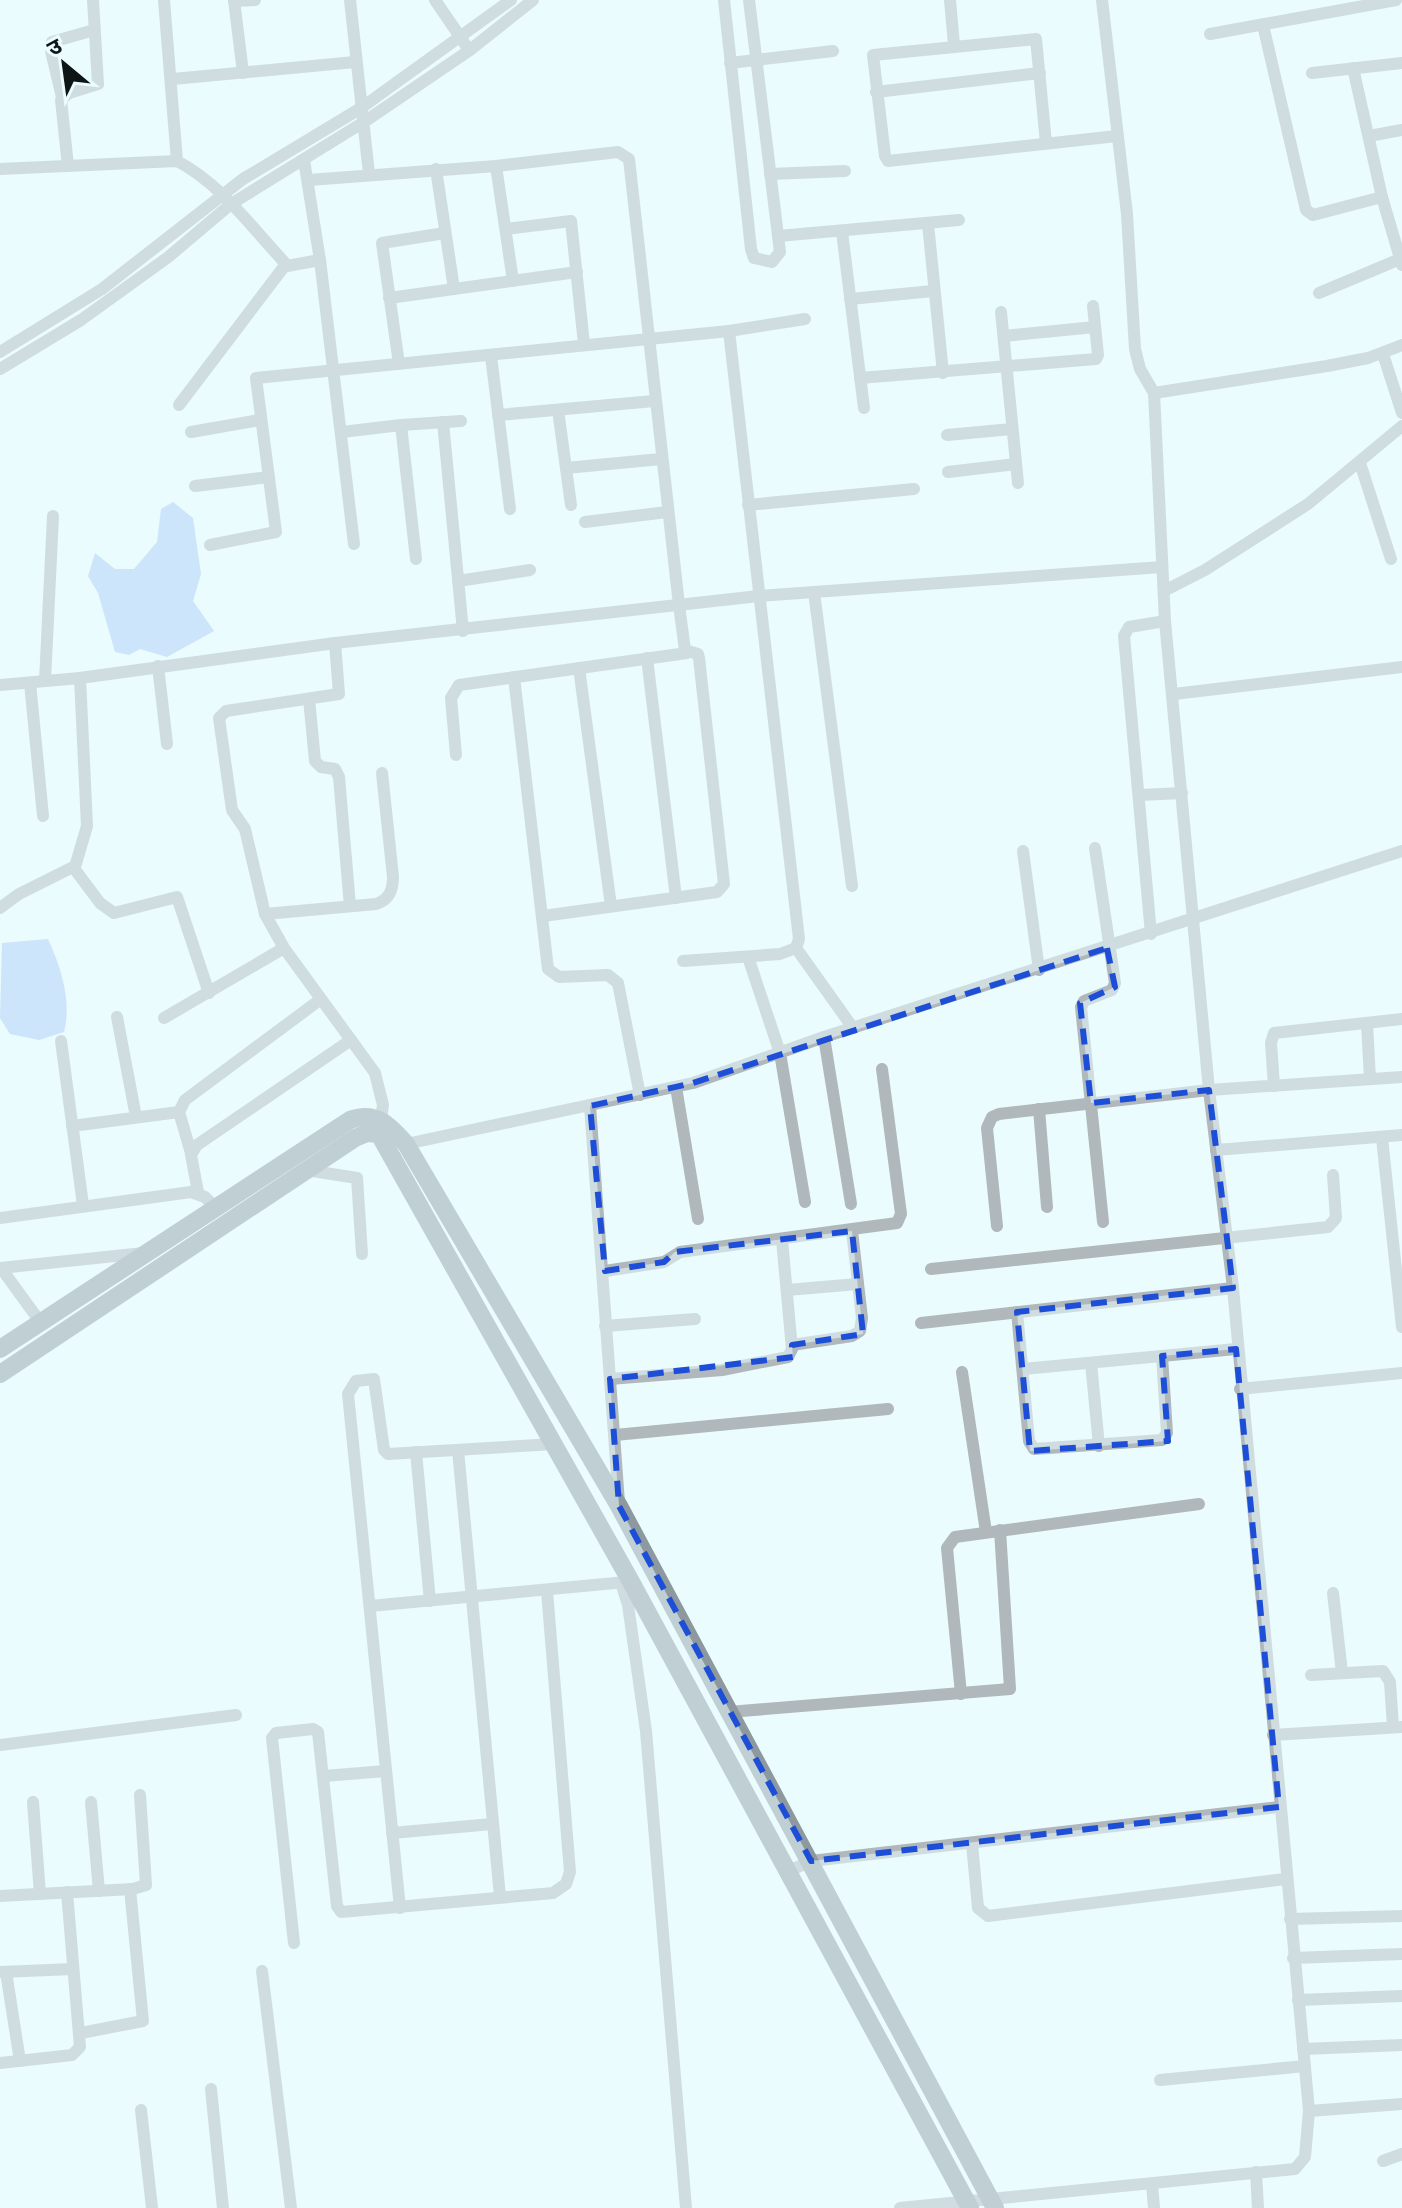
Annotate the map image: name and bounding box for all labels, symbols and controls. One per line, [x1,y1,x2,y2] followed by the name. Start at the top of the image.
[24,24,104,104] north arrow
[42,31,68,62] text: उ

